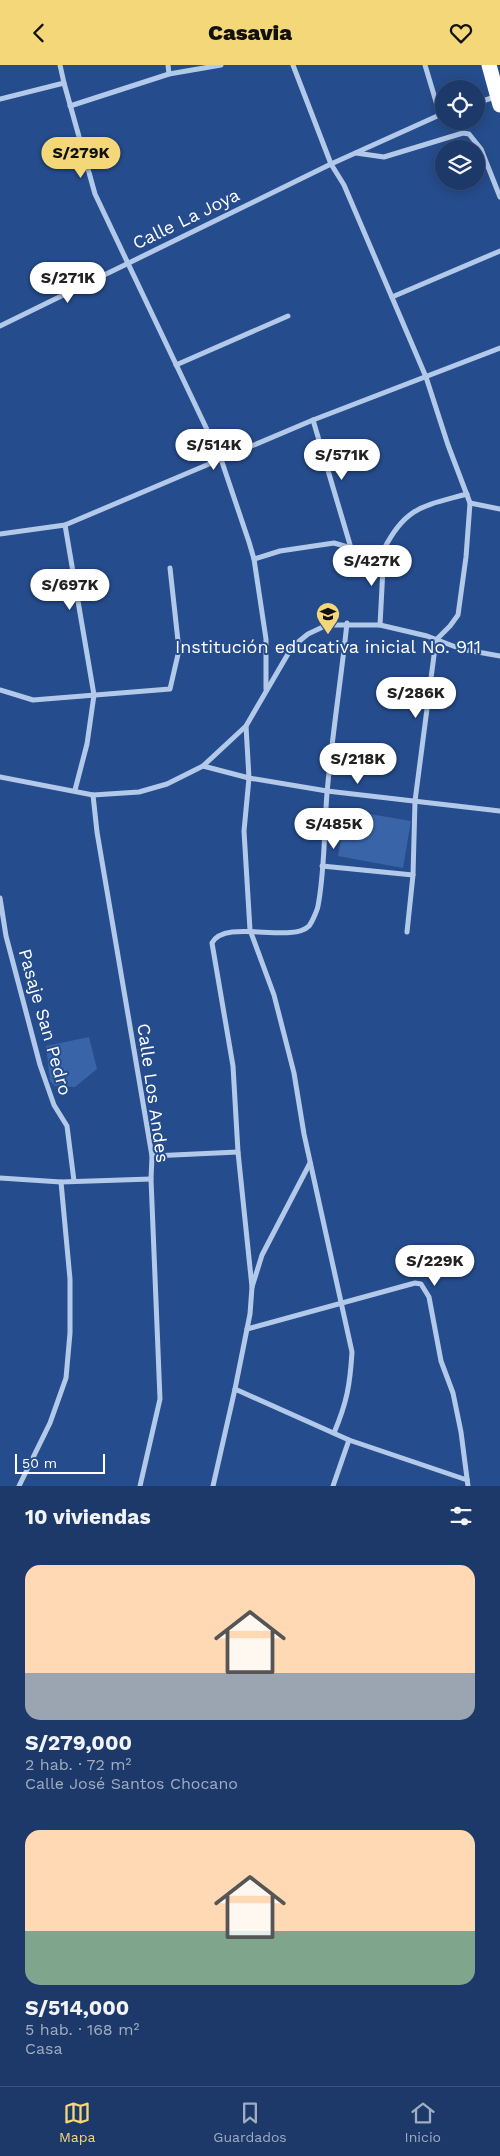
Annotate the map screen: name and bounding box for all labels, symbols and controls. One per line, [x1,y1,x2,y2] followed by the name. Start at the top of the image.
[25,19,53,47] icon: back
[447,19,475,47] icon: heart
[208,20,292,45] text: Casavia
[435,80,485,190] map controls
[435,80,485,130] button: locate
[40,137,122,179] pin: S/279K
[435,140,485,190] button: layers
[52,143,110,162] text: S/279K
[129,184,243,253] street label: Calle La Joya
[27,261,109,304] pin: S/271K
[41,268,95,287] text: S/271K
[173,429,255,471] pin: S/514K
[186,435,242,454] text: S/514K
[301,439,383,481] pin: S/571K
[315,445,369,464] text: S/571K
[331,545,413,587] pin: S/427K
[344,551,400,570] text: S/427K
[29,569,111,611] pin: S/697K
[41,575,99,594] text: S/697K
[315,601,341,635] school or university icon: Institución educativa inicial No. 911
[175,636,481,657] place label: Institución educativa inicial No. 911
[375,677,457,719] pin: S/286K
[387,683,445,702] text: S/286K
[317,743,399,785] pin: S/218K
[331,749,385,768] text: S/218K
[293,807,375,850] pin: S/485K
[305,814,363,833] text: S/485K
[15,946,76,1097] street label: Pasaje San Pedro
[133,1022,174,1164] street label: Calle Los Andes
[394,1245,476,1287] pin: S/229K
[406,1251,464,1270] text: S/229K
[15,1451,105,1474] scale bar
[22,1455,57,1471] text: 50 m
[447,1502,475,1530] icon: filters
[25,1504,151,1529] text: 10 viviendas
[205,1597,295,1687] icon: home
[25,1730,132,1755] text: S/279,000
[25,1755,131,1774] text: 2 hab. · 72 m²
[25,1774,238,1793] text: Calle José Santos Chocano
[205,1862,295,1952] icon: home
[25,1995,129,2020] text: S/514,000
[25,2020,139,2039] text: 5 hab. · 168 m²
[25,2039,63,2058] text: Casa
[59,2099,95,2145] tab: Mapa
[213,2099,287,2145] tab: Guardados
[405,2099,441,2145] tab: Inicio

